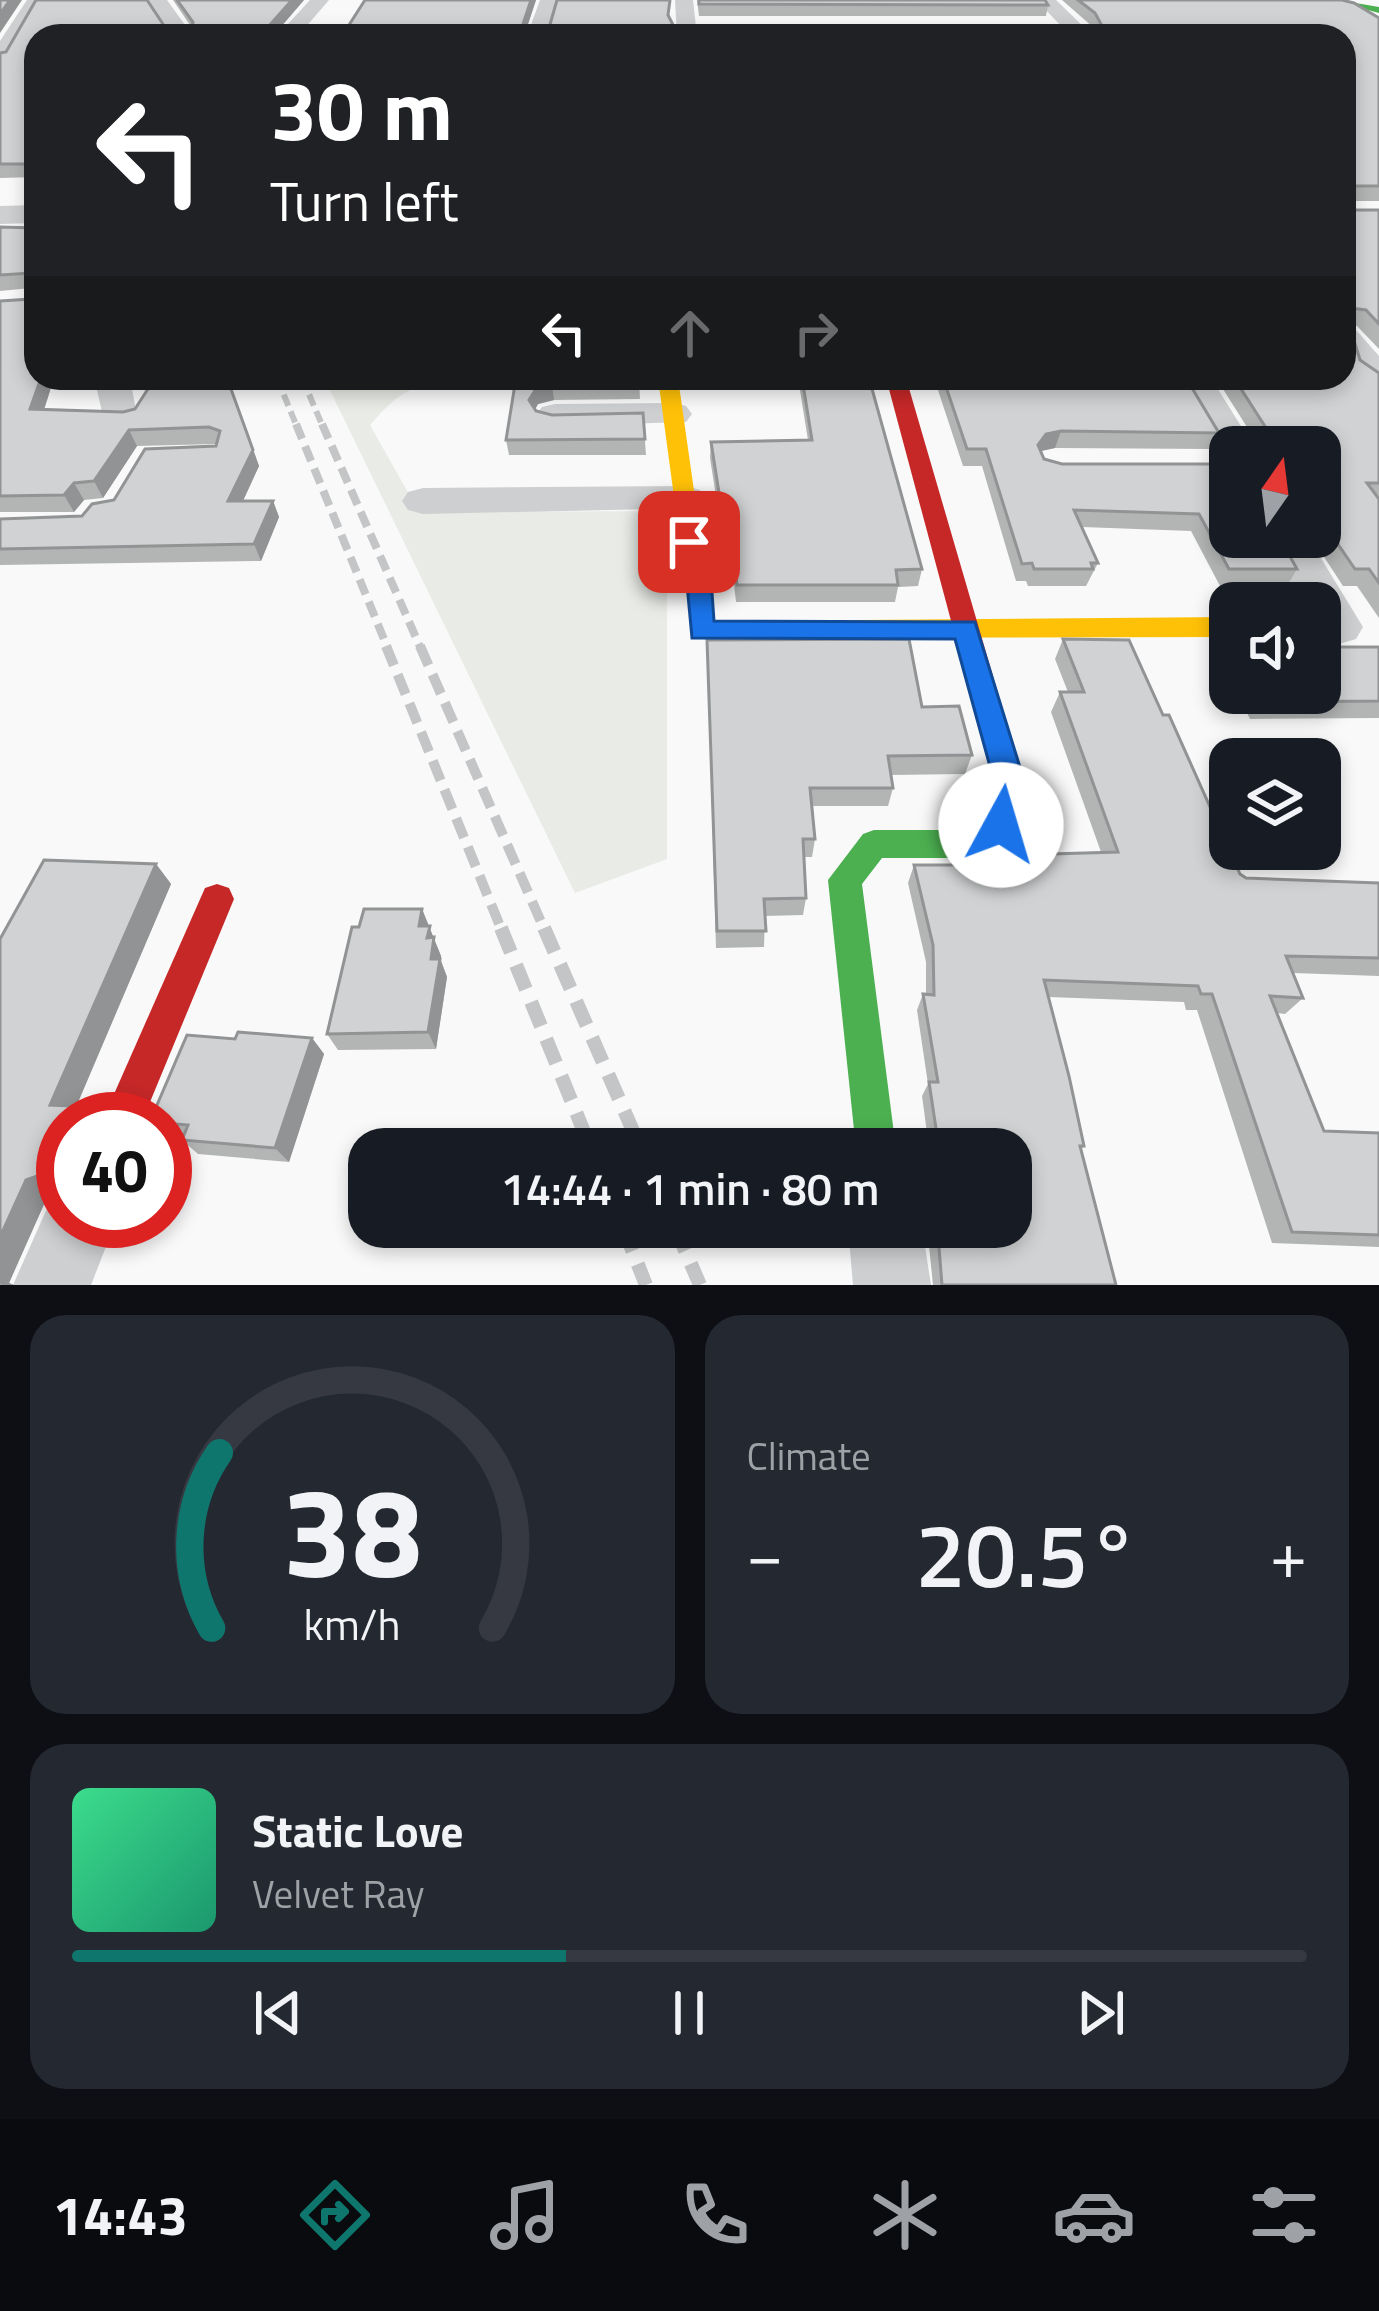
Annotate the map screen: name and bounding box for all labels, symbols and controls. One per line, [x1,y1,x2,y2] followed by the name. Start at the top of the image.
[270,45,453,173] text: 30 m
[72,72,228,228] icon: left
[270,160,459,242] text: Turn left
[531,300,597,366] icon: left
[657,300,723,366] icon: ahead
[783,300,849,366] icon: right
[1209,426,1341,558] north arrow
[1209,426,1341,870] map controls
[638,491,740,593] pin
[656,509,722,575] icon: arrive
[1209,582,1341,714] button: sound
[1209,738,1341,870] button: layers
[938,762,1064,888] position arrow
[36,1092,192,1248] speed limit sign: 40
[501,1154,879,1222] text: 14:44 · 1 min · 80 m
[747,1426,871,1485] text: Climate
[282,1436,422,1625] text: 38
[915,1485,1138,1622] text: 20.5°
[747,1503,783,1604] text: −
[1270,1503,1307,1604] text: +
[304,1590,401,1656] text: km/h
[252,1796,464,1864] text: Static Love
[252,1864,425,1923] text: Velvet Ray
[245,1980,311,2046] icon: previous
[656,1980,722,2046] icon: pause
[1068,1980,1134,2046] icon: next
[293,2173,377,2257] icon: directions
[483,2173,567,2257] icon: music
[673,2173,757,2257] icon: phone
[863,2173,947,2257] icon: climate
[1052,2173,1136,2257] icon: car
[1242,2173,1326,2257] icon: filters
[53,2174,188,2256] text: 14:43

